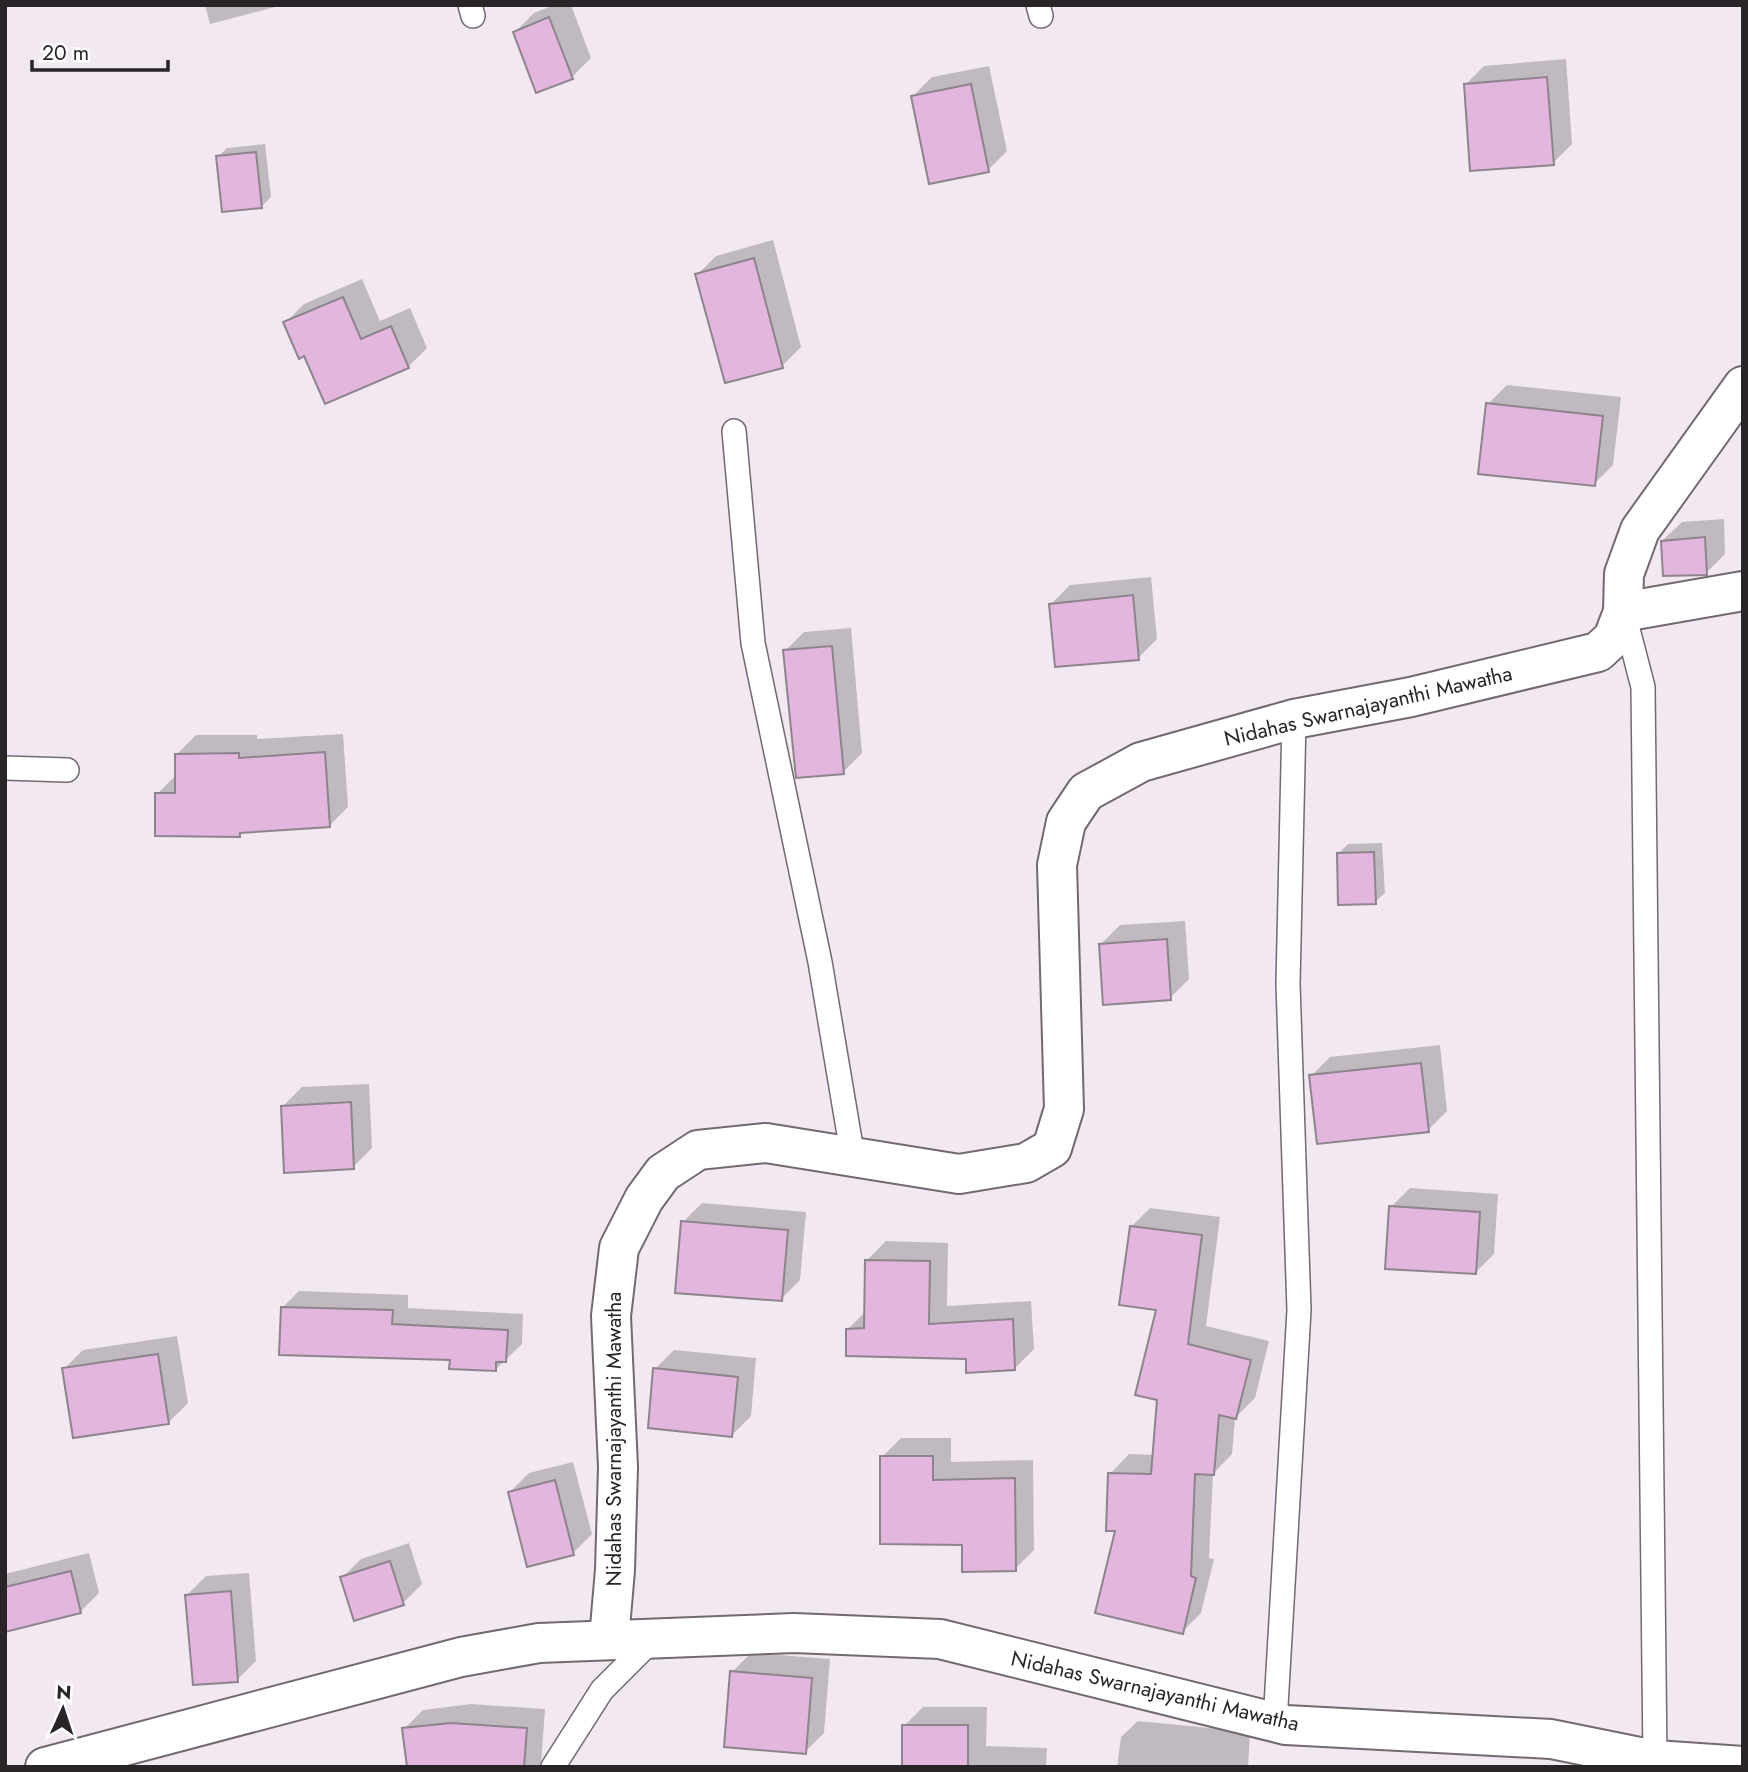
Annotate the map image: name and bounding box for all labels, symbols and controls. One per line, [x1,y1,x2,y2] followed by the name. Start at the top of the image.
[32,28,168,72] scale bar
[42,38,89,68] text: 20 m
[1221,658,1515,754] street label: Nidahas Swarnajayanthi Mawatha
[599,1292,629,1586] street label: Nidahas Swarnajayanthi Mawatha
[1008,1643,1302,1739] street label: Nidahas Swarnajayanthi Mawatha
[28,1674,98,1744] north arrow
[56,1679,72,1706] text: N

